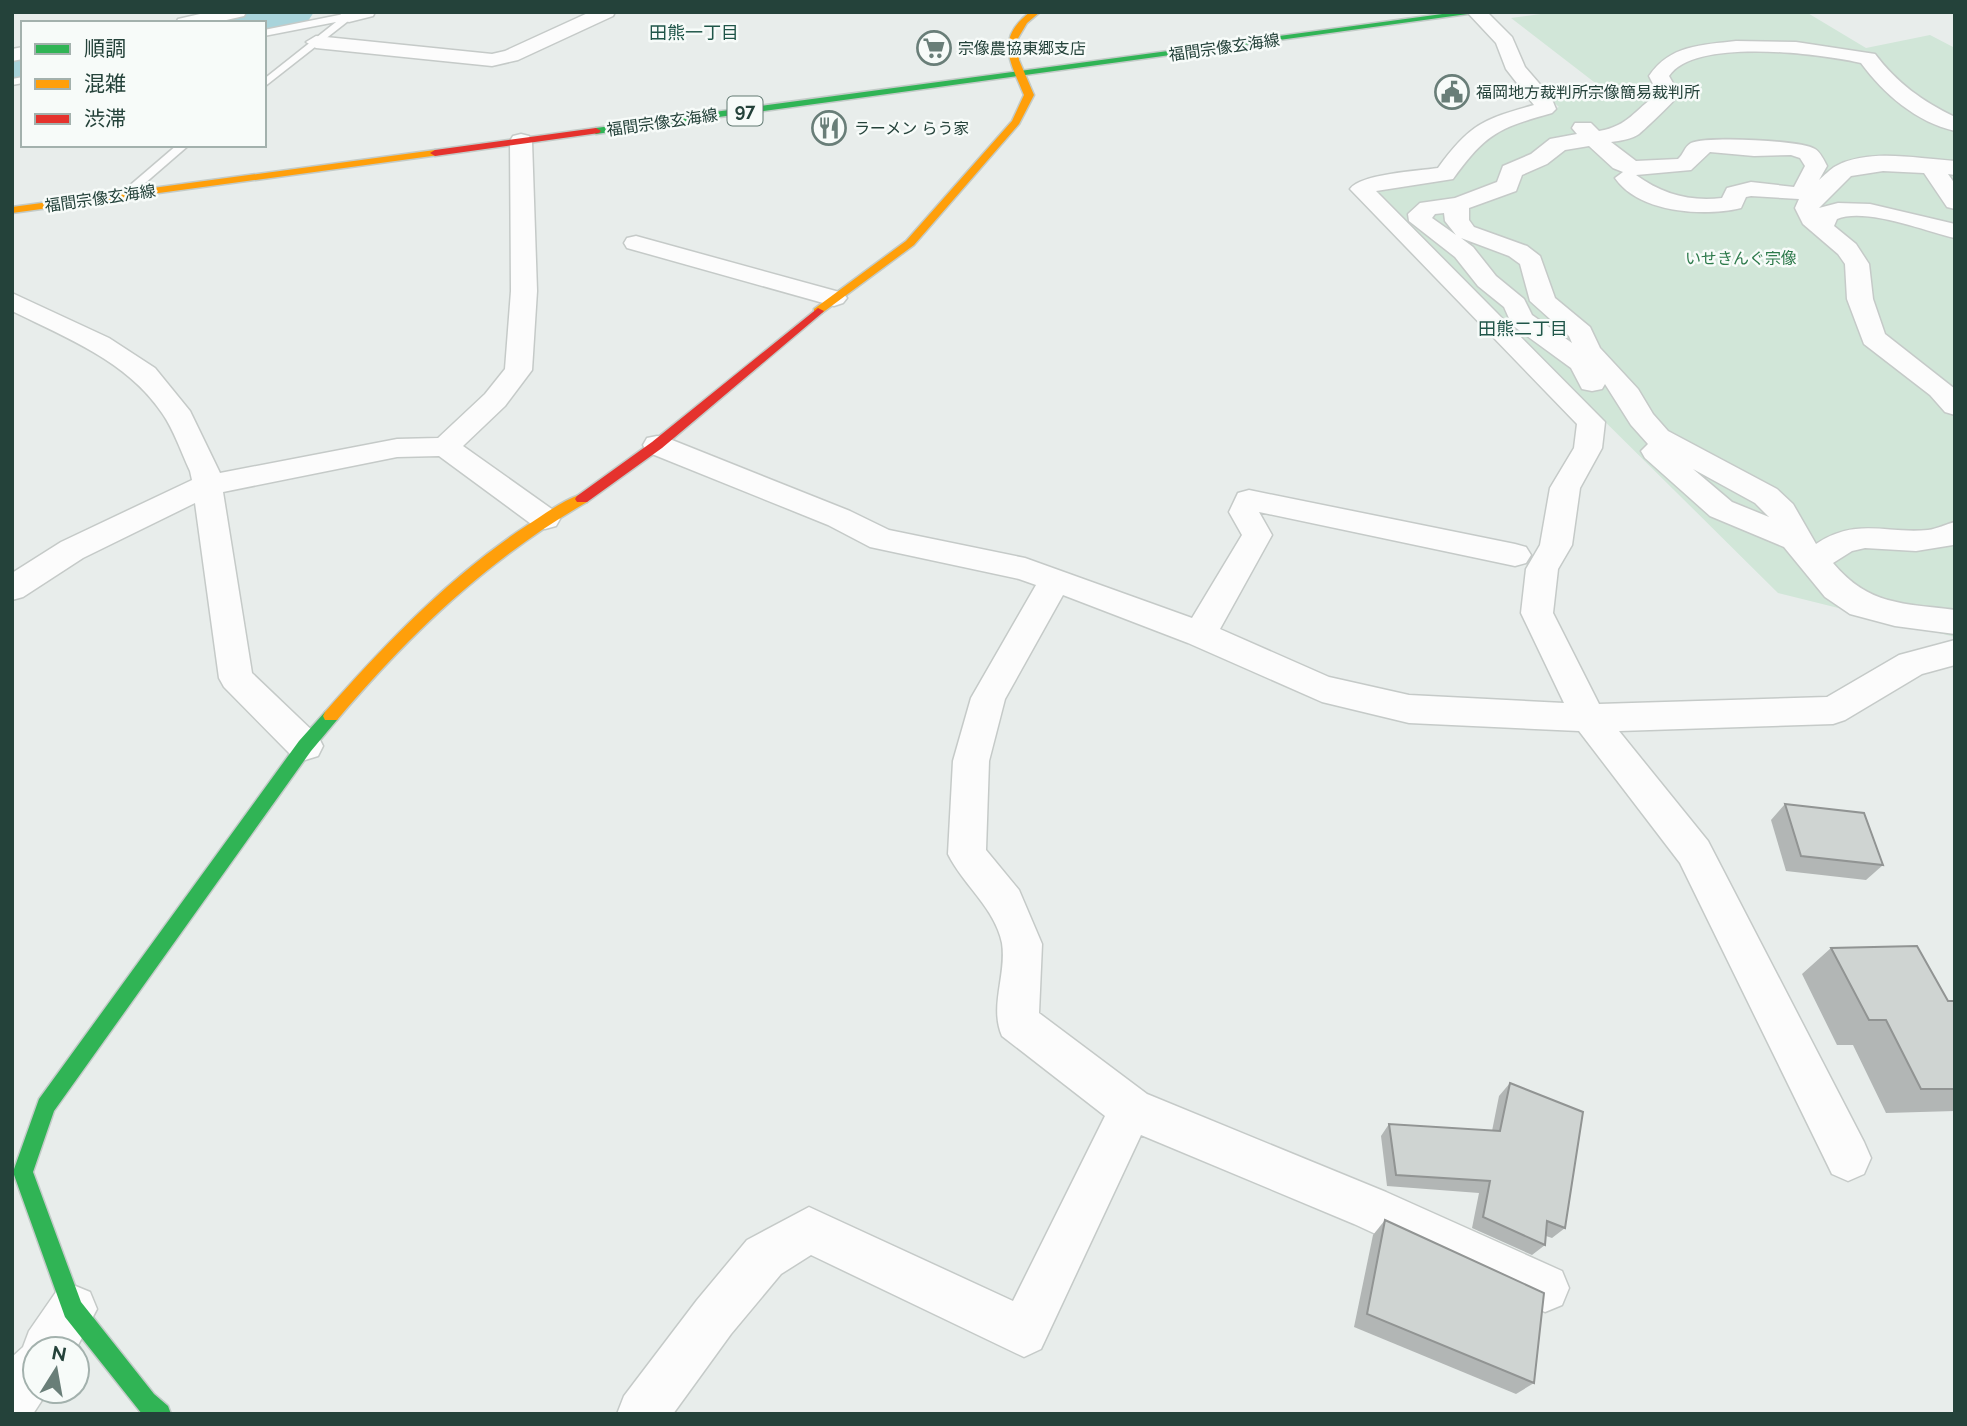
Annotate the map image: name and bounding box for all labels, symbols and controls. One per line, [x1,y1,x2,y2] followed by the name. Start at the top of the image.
[21,21,266,147] legend
[649,22,739,43] district label: 田熊一丁目
[915,29,953,67] supermarket icon: 宗像農協東郷支店
[1167,30,1281,65] street label: 福間宗像玄海線
[84,36,126,61] text: 順調
[958,39,1086,58] place label: 宗像農協東郷支店
[84,71,126,96] text: 混雑
[1433,73,1471,111] public building icon: 福岡地方裁判所宗像簡易裁判所
[1476,83,1700,102] place label: 福岡地方裁判所宗像簡易裁判所
[728,96,762,126] road number: 97
[605,105,719,140] street label: 福間宗像玄海線
[84,106,126,131] text: 渋滞
[810,109,848,147] restaurant icon: ラーメン らう家
[854,119,969,138] place label: ラーメン らう家
[43,181,157,216] street label: 福間宗像玄海線
[1685,249,1797,268] park label: いせきんぐ宗像
[1478,318,1568,339] district label: 田熊二丁目
[21,1335,91,1405] north arrow
[50,1341,68,1365] text: N

